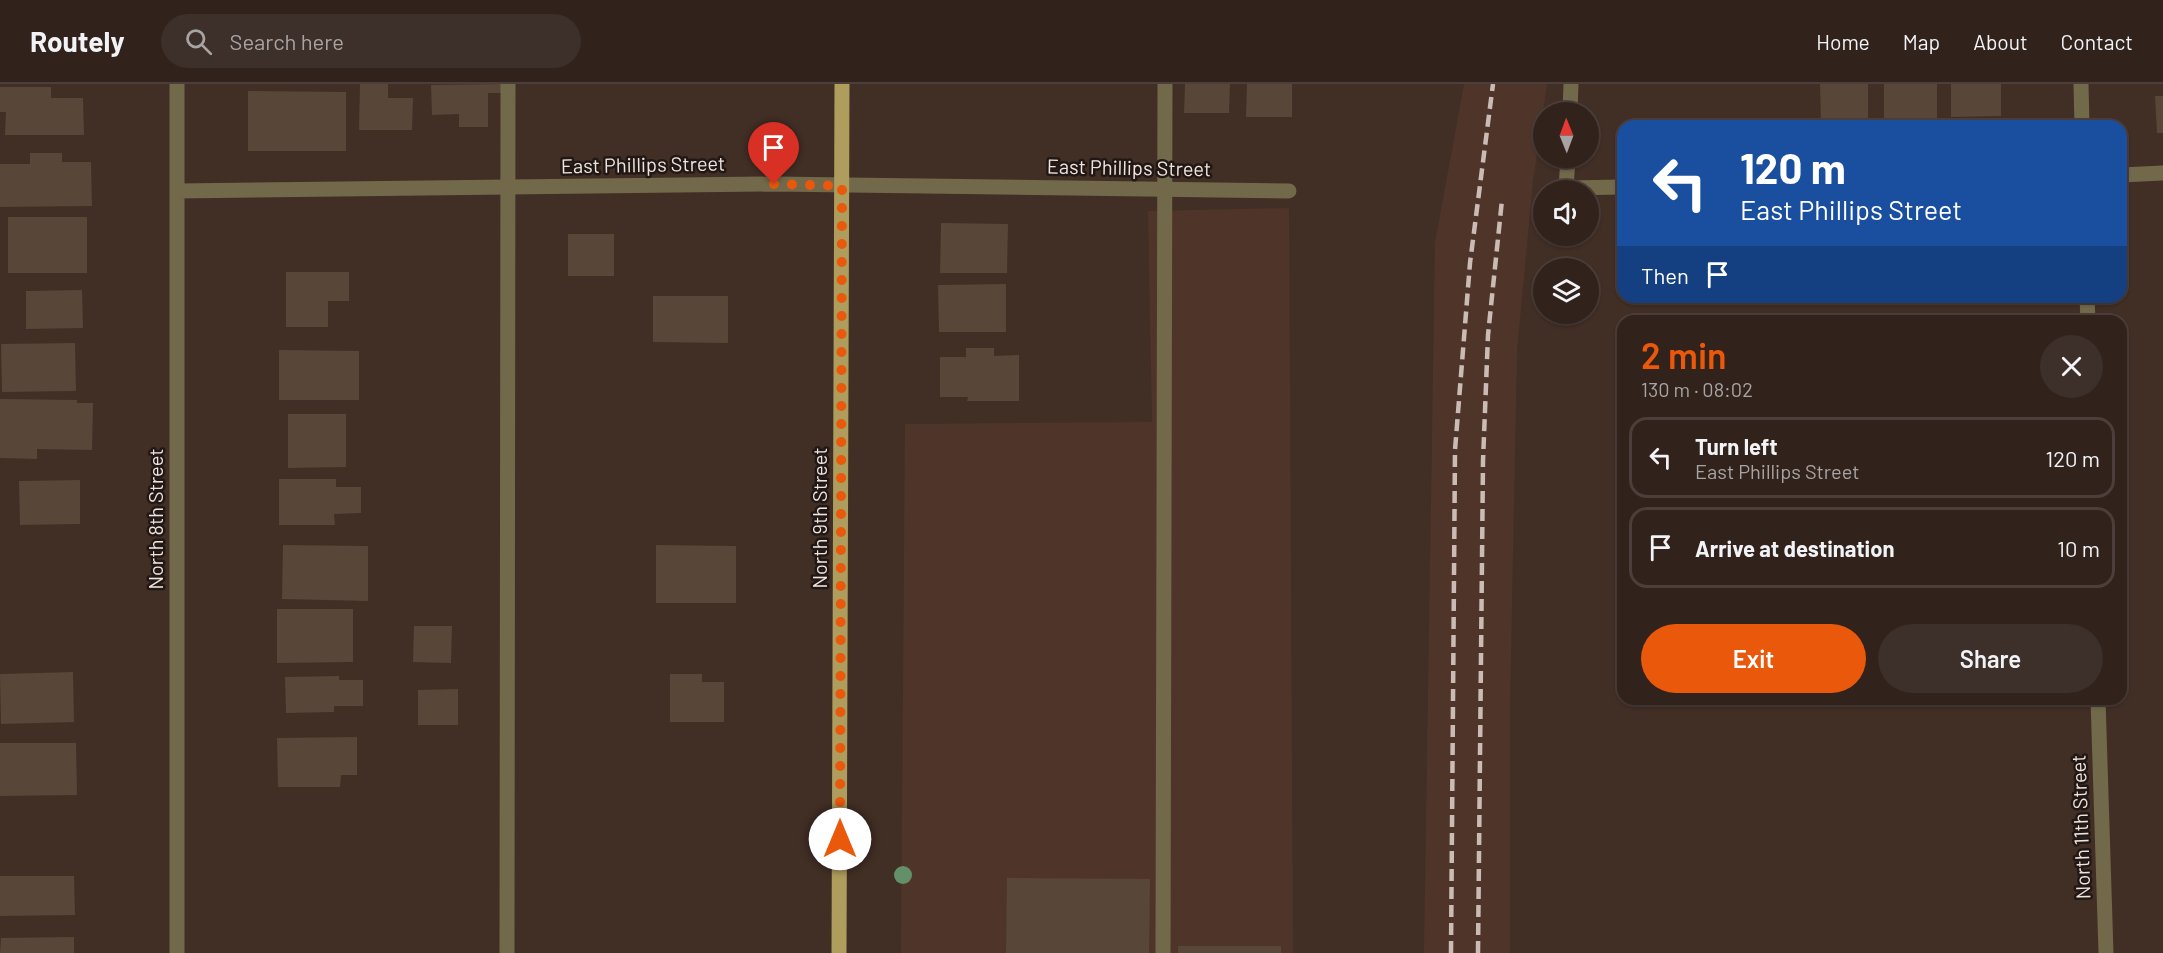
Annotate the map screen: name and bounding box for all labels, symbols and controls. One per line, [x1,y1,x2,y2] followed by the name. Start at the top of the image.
[161,14,581,68] search box
[30,24,125,58] text: Routely
[182,25,215,58] icon: search
[230,28,344,54] text: Search here
[1816,29,1870,54] text: Home
[1903,29,1940,54] text: Map
[1973,29,2028,54] text: About
[2061,29,2133,54] text: Contact
[1533,102,1599,168] north arrow
[1533,102,1599,324] map controls
[748,122,799,184] pin
[757,131,790,164] icon: arrive
[1740,142,1846,192] text: 120 m
[1641,144,1719,222] icon: left
[561,151,725,177] street label: East Phillips Street
[1047,154,1211,180] street label: East Phillips Street
[1533,180,1599,246] button: sound
[1740,193,1962,225] text: East Phillips Street
[1533,258,1599,324] button: layers
[1701,258,1734,291] icon: arrive
[1641,262,1689,288] text: Then
[1641,333,1727,376] text: 2 min
[2040,335,2103,398] button: close
[1641,377,1753,401] text: 130 m · 08:02
[1695,433,1778,459] text: Turn left
[1644,441,1677,474] icon: left
[2045,445,2100,471] text: 120 m
[807,447,831,589] street label: North 9th Street
[143,448,167,590] street label: North 8th Street
[1695,459,1859,483] text: East Phillips Street
[1644,531,1677,564] icon: arrive
[1695,535,1894,561] text: Arrive at destination
[2057,535,2100,561] text: 10 m
[1641,624,1866,693] button: Exit
[1878,624,2103,693] button: Share
[2065,754,2095,900] street label: North 11th Street
[808,807,872,871] position arrow

